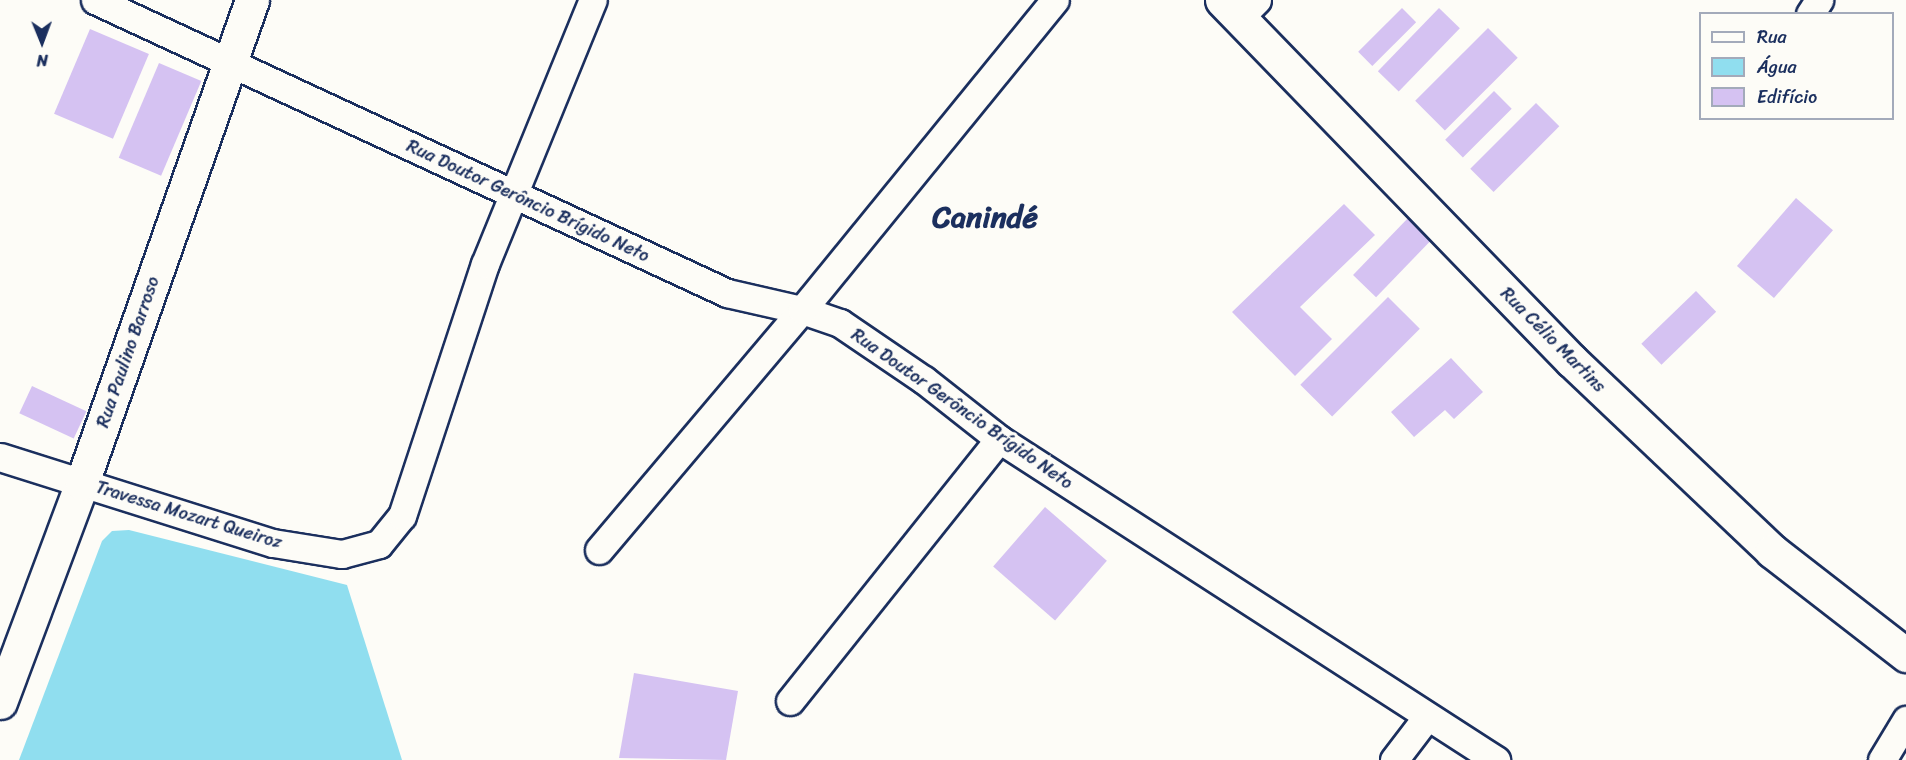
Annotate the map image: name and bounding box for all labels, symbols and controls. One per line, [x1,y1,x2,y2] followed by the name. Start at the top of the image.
[12,12,72,72] north arrow
[1699,12,1894,120] legend
[1757,21,1787,53] text: Rua
[37,46,48,75] text: N
[1757,51,1797,83] text: Água
[1757,81,1817,113] text: Edifício
[403,135,653,267] street label: Rua Doutor Gerôncio Brígido Neto
[932,199,1038,235] district label: Canindé
[92,274,164,430] street label: Rua Paulino Barroso
[1496,283,1610,397] street label: Rua Célio Martins
[847,324,1077,494] street label: Rua Doutor Gerôncio Brígido Neto
[93,476,285,554] street label: Travessa Mozart Queiroz

